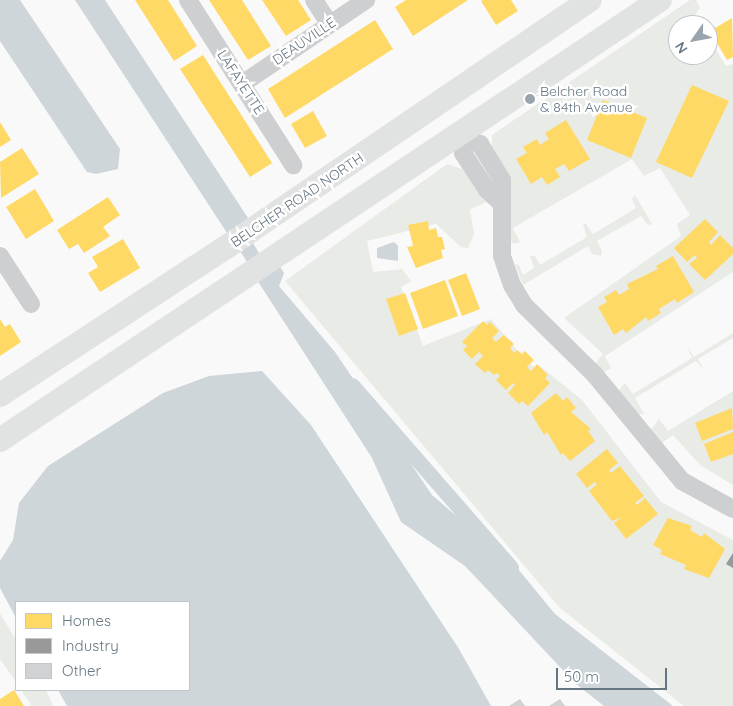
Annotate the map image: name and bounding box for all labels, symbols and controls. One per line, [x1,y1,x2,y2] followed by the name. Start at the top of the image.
[269,14,339,68] street label: DEAUVILLE
[668,15,718,65] north arrow
[671,38,692,57] text: N
[214,47,268,117] street label: LAFAYETTE
[540,83,633,115] place label: Belcher Road & 84th Avenue
[524,93,536,105] marker: Belcher Road & 84th Avenue
[228,149,366,251] street label: BELCHER ROAD NORTH
[15,601,190,691] legend
[62,611,111,630] text: Homes
[62,636,119,655] text: Industry
[558,658,669,690] scale bar
[62,661,101,680] text: Other
[564,667,599,686] text: 50 m

